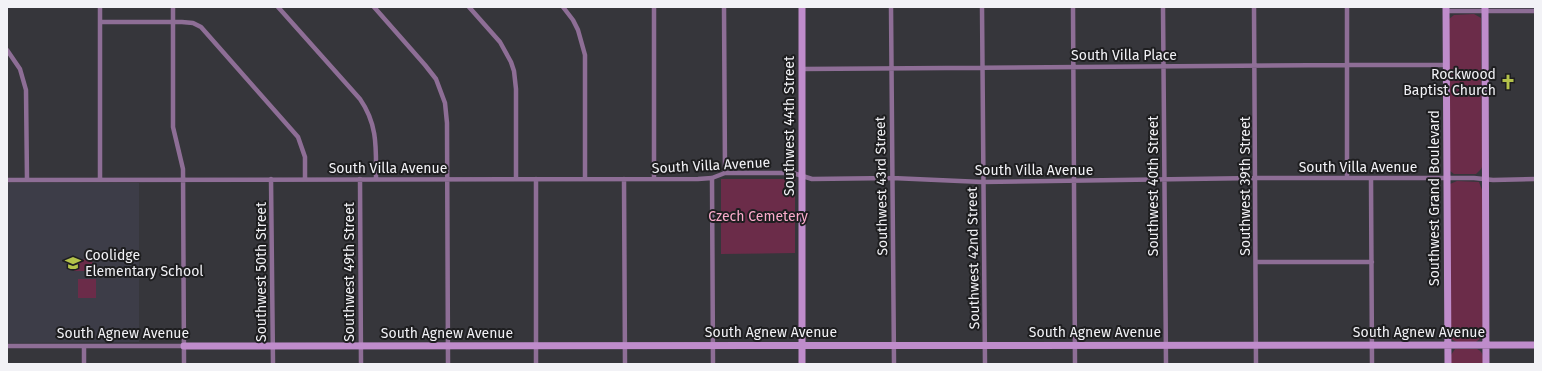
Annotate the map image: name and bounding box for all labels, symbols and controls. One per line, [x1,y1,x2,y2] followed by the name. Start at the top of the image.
[1071,47,1177,64] street label: South Villa Place
[781,55,798,196] street label: Southwest 44th Street
[1403,66,1496,99] place label: Rockwood Baptist Church
[1499,73,1517,91] church icon: Rockwood Baptist Church
[1426,110,1443,286] street label: Southwest Grand Boulevard
[872,115,891,256] street label: Southwest 43rd Street
[1145,115,1162,256] street label: Southwest 40th Street
[1237,115,1254,256] street label: Southwest 39th Street
[651,154,771,177] street label: South Villa Avenue
[1299,159,1417,176] street label: South Villa Avenue
[329,160,447,177] street label: South Villa Avenue
[975,162,1093,179] street label: South Villa Avenue
[964,186,983,329] street label: Southwest 42nd Street
[253,201,270,342] street label: Southwest 50th Street
[341,201,358,342] street label: Southwest 49th Street
[708,208,808,225] park label: Czech Cemetery
[85,247,203,280] place label: Coolidge Elementary School
[64,254,82,272] school or university icon: Coolidge Elementary School
[705,324,837,341] street label: South Agnew Avenue
[1029,324,1161,341] street label: South Agnew Avenue
[1353,324,1485,341] street label: South Agnew Avenue
[57,325,189,342] street label: South Agnew Avenue
[381,325,513,342] street label: South Agnew Avenue

